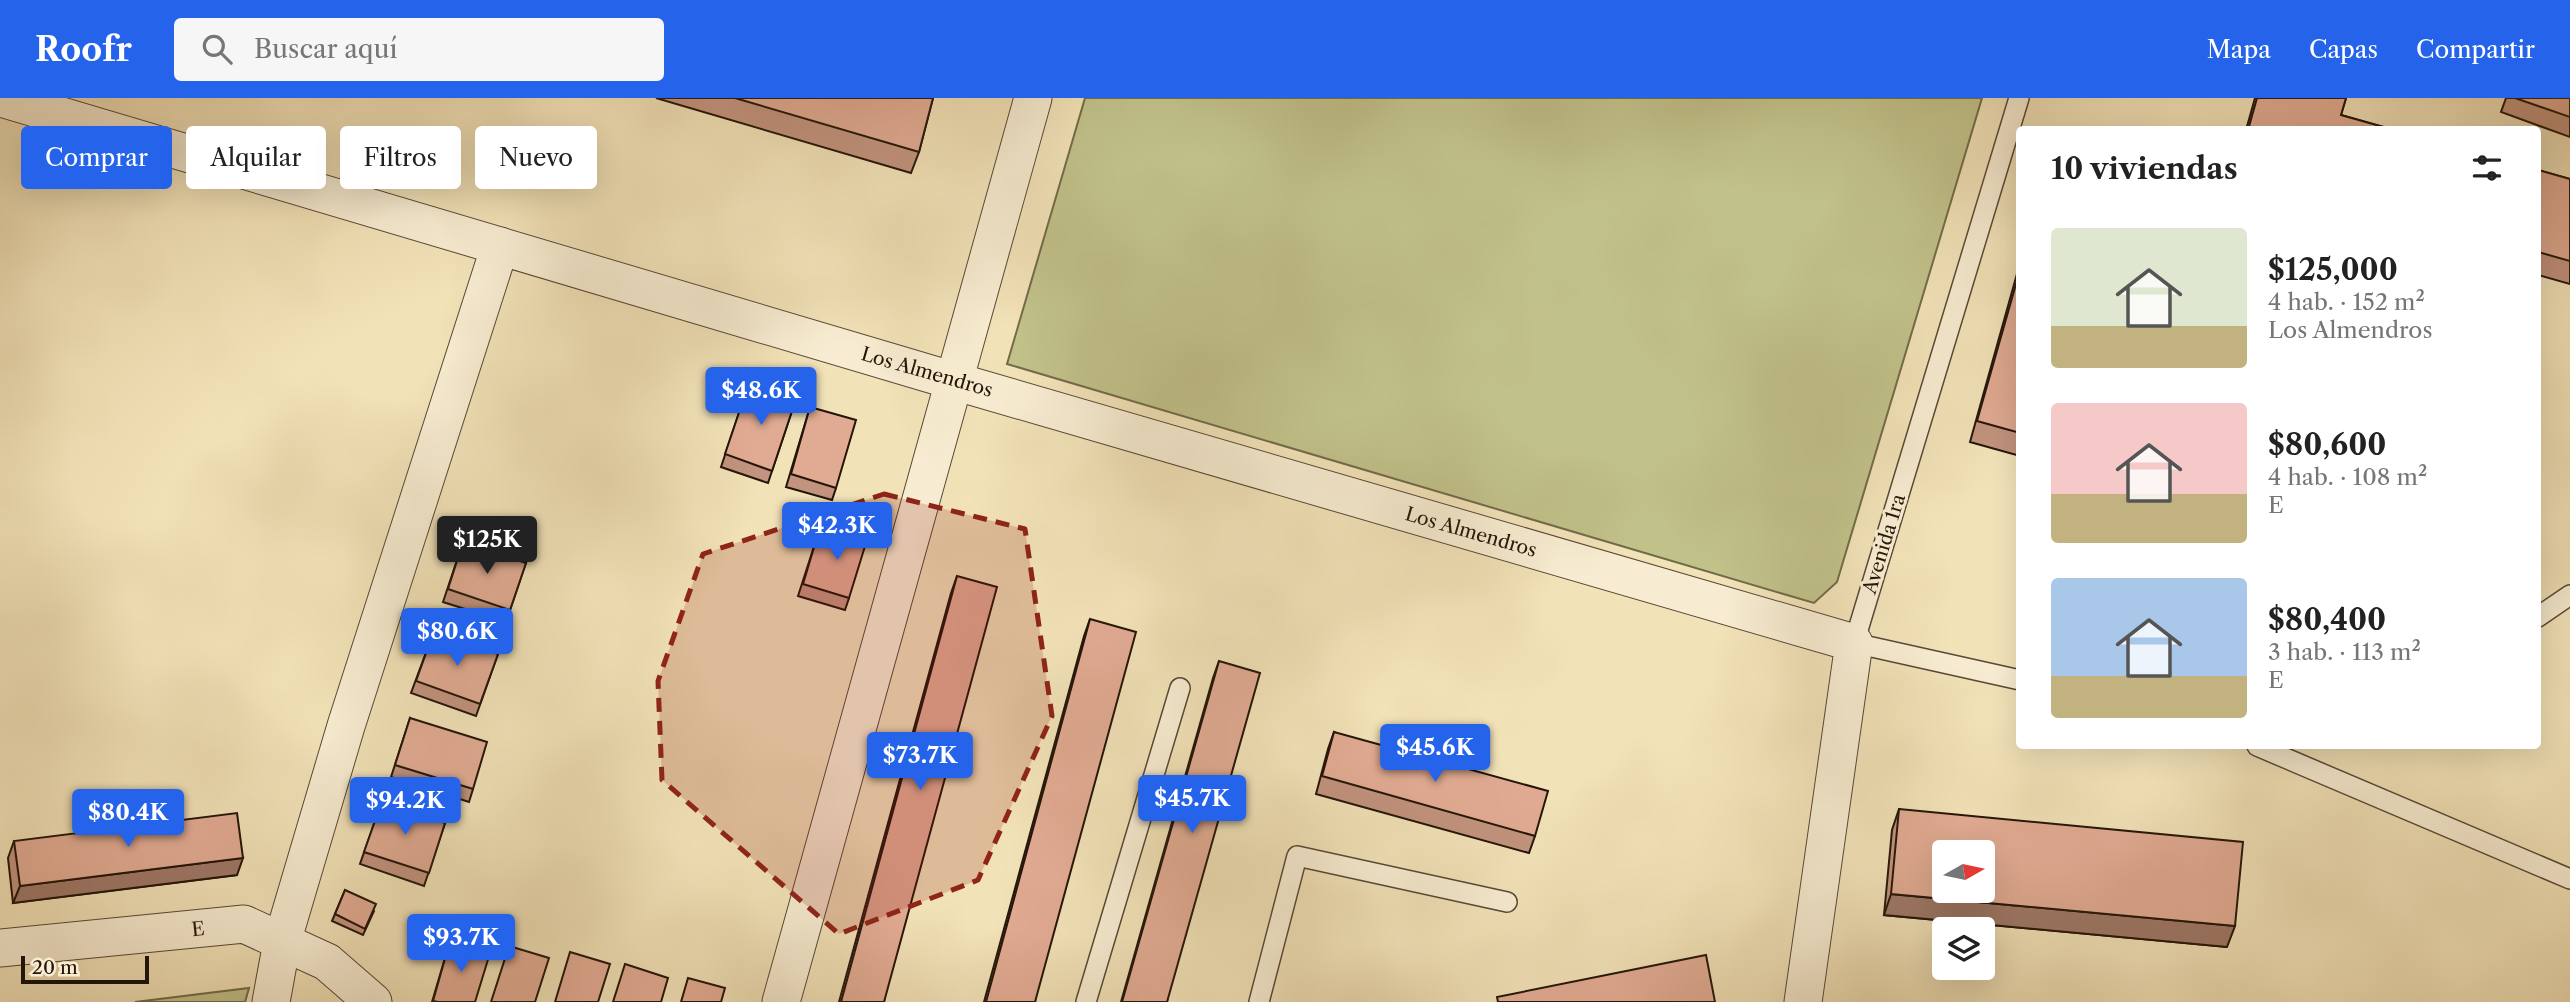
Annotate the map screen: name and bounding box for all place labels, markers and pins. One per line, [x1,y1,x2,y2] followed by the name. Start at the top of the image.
[704,368,818,427] pin: $48.6K
[780,503,894,562] pin: $42.3K
[438,517,536,576] pin: $125K
[400,608,514,668] pin: $80.6K
[1378,724,1492,784] pin: $45.6K
[863,732,977,792] pin: $73.7K
[1135,776,1249,835] pin: $45.7K
[348,778,462,837] pin: $94.2K
[71,790,185,849] pin: $80.4K
[404,914,518,974] pin: $93.7K

